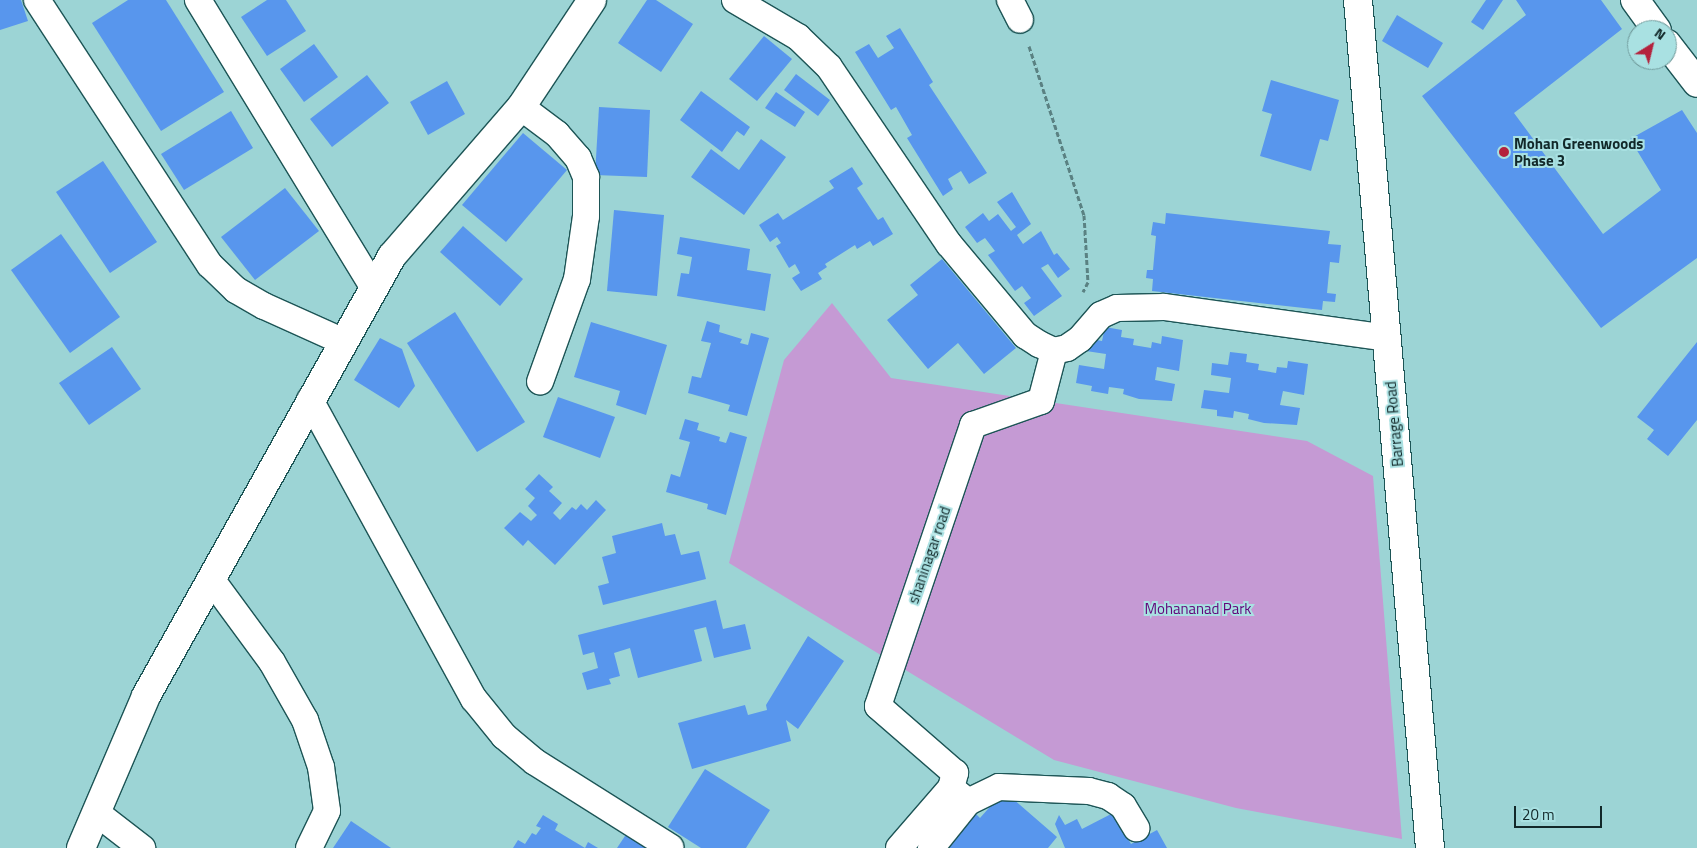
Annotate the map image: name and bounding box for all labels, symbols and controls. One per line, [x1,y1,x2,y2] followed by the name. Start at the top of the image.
[1627,20,1677,70] north arrow
[1650,22,1671,45] text: N
[1514,134,1643,169] place label: Mohan Greenwoods Phase 3
[1498,146,1510,158] marker: Mohan Greenwoods Phase 3
[1381,381,1407,467] street label: Barrage Road
[904,504,954,606] street label: shaninagar road
[1144,600,1252,618] park label: Mohananad Park
[1517,796,1604,828] scale bar
[1522,803,1555,826] text: 20 m

